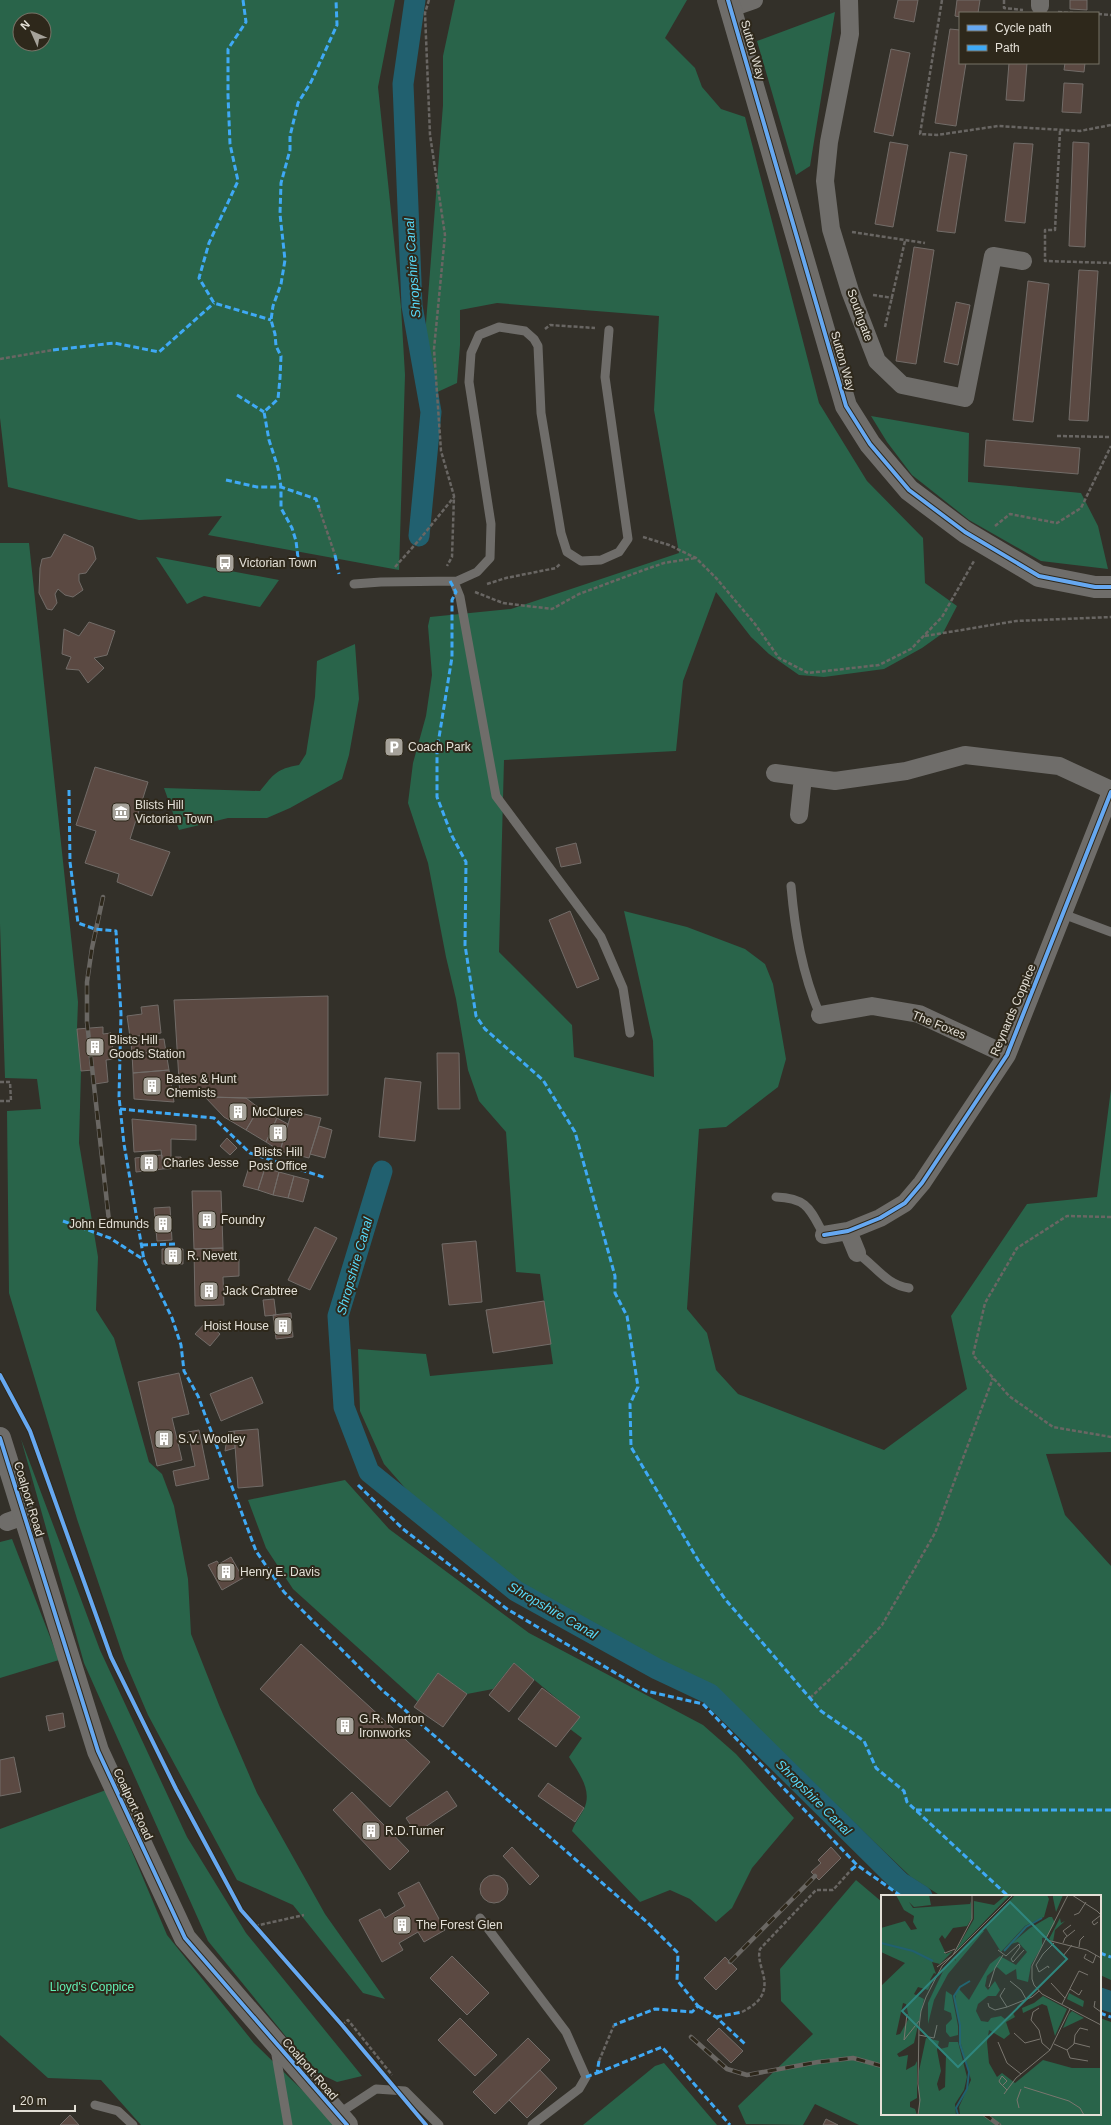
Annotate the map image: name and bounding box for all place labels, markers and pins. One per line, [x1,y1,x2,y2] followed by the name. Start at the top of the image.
[214,552,236,574] bus stop icon: Victorian Town
[239,556,317,570] place label: Victorian Town
[383,736,405,758] parking icon: Coach Park
[408,740,472,754] place label: Coach Park
[135,798,213,826] place label: Blists Hill Victorian Town
[110,801,132,823] museum icon: Blists Hill Victorian Town
[109,1033,185,1061] place label: Blists Hill Goods Station
[84,1036,106,1058] building icon: Blists Hill Goods Station
[166,1072,237,1100] place label: Bates & Hunt Chemists
[141,1075,163,1097] building icon: Bates & Hunt Chemists
[227,1101,249,1123] building icon: McClures
[252,1105,303,1119] place label: McClures
[267,1122,289,1144] building icon: Blists Hill Post Office
[249,1145,308,1173] place label: Blists Hill Post Office
[138,1152,160,1174] building icon: Charles Jesse
[163,1156,239,1170] place label: Charles Jesse
[196,1209,218,1231] building icon: Foundry
[152,1213,174,1235] building icon: John Edmunds
[221,1213,265,1227] place label: Foundry
[69,1217,149,1231] place label: John Edmunds
[162,1245,184,1267] building icon: R. Nevett
[187,1249,238,1263] place label: R. Nevett
[198,1280,220,1302] building icon: Jack Crabtree
[223,1284,298,1298] place label: Jack Crabtree
[272,1315,294,1337] building icon: Hoist House
[204,1319,269,1333] place label: Hoist House
[153,1428,175,1450] building icon: S.V. Woolley
[178,1432,245,1446] place label: S.V. Woolley
[215,1561,237,1583] building icon: Henry E. Davis
[240,1565,320,1579] place label: Henry E. Davis
[359,1712,424,1740] place label: G.R. Morton Ironworks
[334,1715,356,1737] building icon: G.R. Morton Ironworks
[360,1820,382,1842] building icon: R.D.Turner
[385,1824,444,1838] place label: R.D.Turner
[391,1914,413,1936] building icon: The Forest Glen
[416,1918,503,1932] place label: The Forest Glen

